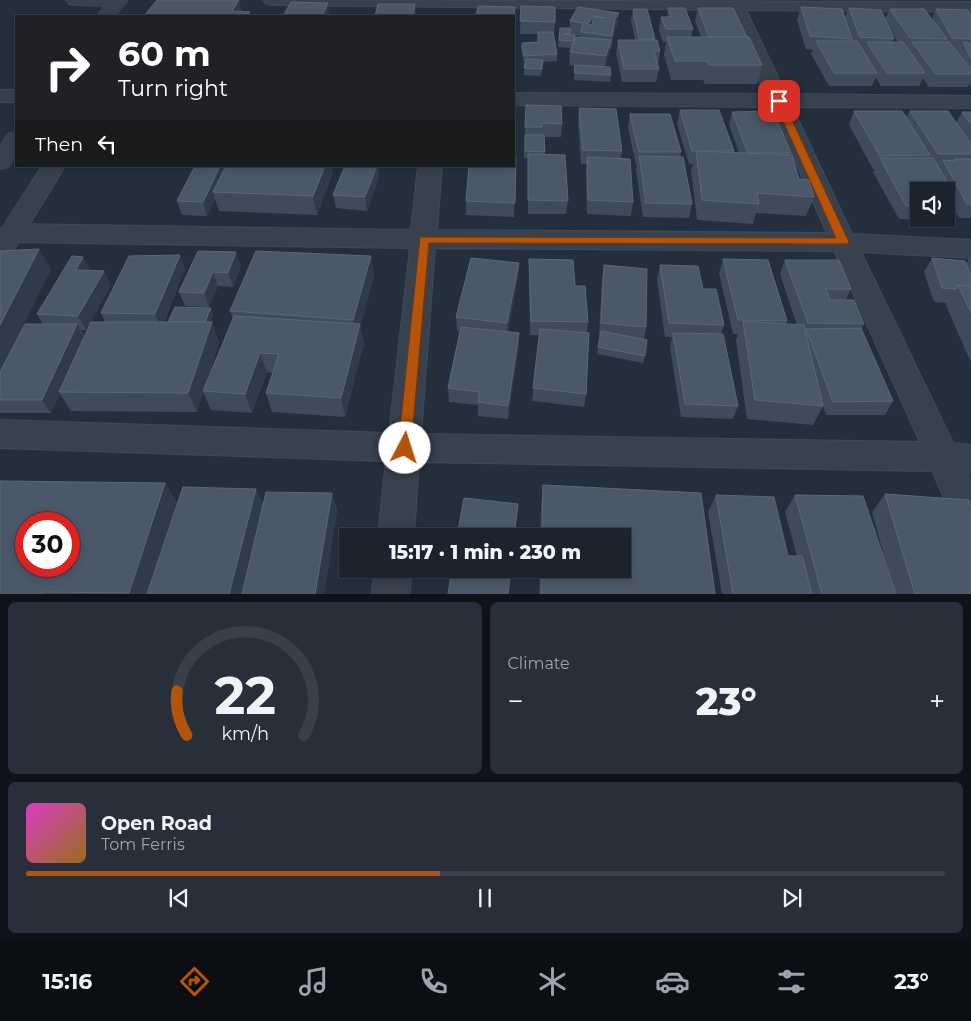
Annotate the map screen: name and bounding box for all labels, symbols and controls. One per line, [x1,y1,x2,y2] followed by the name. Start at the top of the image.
[118,32,211,75] text: 60 m
[35,35,100,100] icon: right
[118,75,228,102] text: Turn right
[758,80,800,122] pin
[765,87,793,115] icon: arrive
[93,130,121,158] icon: left
[35,133,83,156] text: Then
[910,182,955,227] map controls
[910,182,955,227] button: sound
[378,421,430,473] position arrow
[15,512,80,577] speed limit sign: 30
[389,541,581,564] text: 15:17 · 1 min · 230 m
[508,654,570,673] text: Climate
[214,664,275,727] text: 22
[696,678,757,725] text: 23°
[508,684,524,718] text: −
[929,684,945,718] text: +
[221,723,269,744] text: km/h
[101,812,212,835] text: Open Road
[101,835,185,854] text: Tom Ferris
[165,884,193,912] icon: previous
[471,884,499,912] icon: pause
[778,884,806,912] icon: next
[177,964,212,999] icon: directions
[296,964,331,999] icon: music
[416,964,451,999] icon: phone
[535,964,570,999] icon: climate
[655,964,690,999] icon: car
[774,964,809,999] icon: filters
[42,968,92,995] text: 15:16
[894,968,929,995] text: 23°

